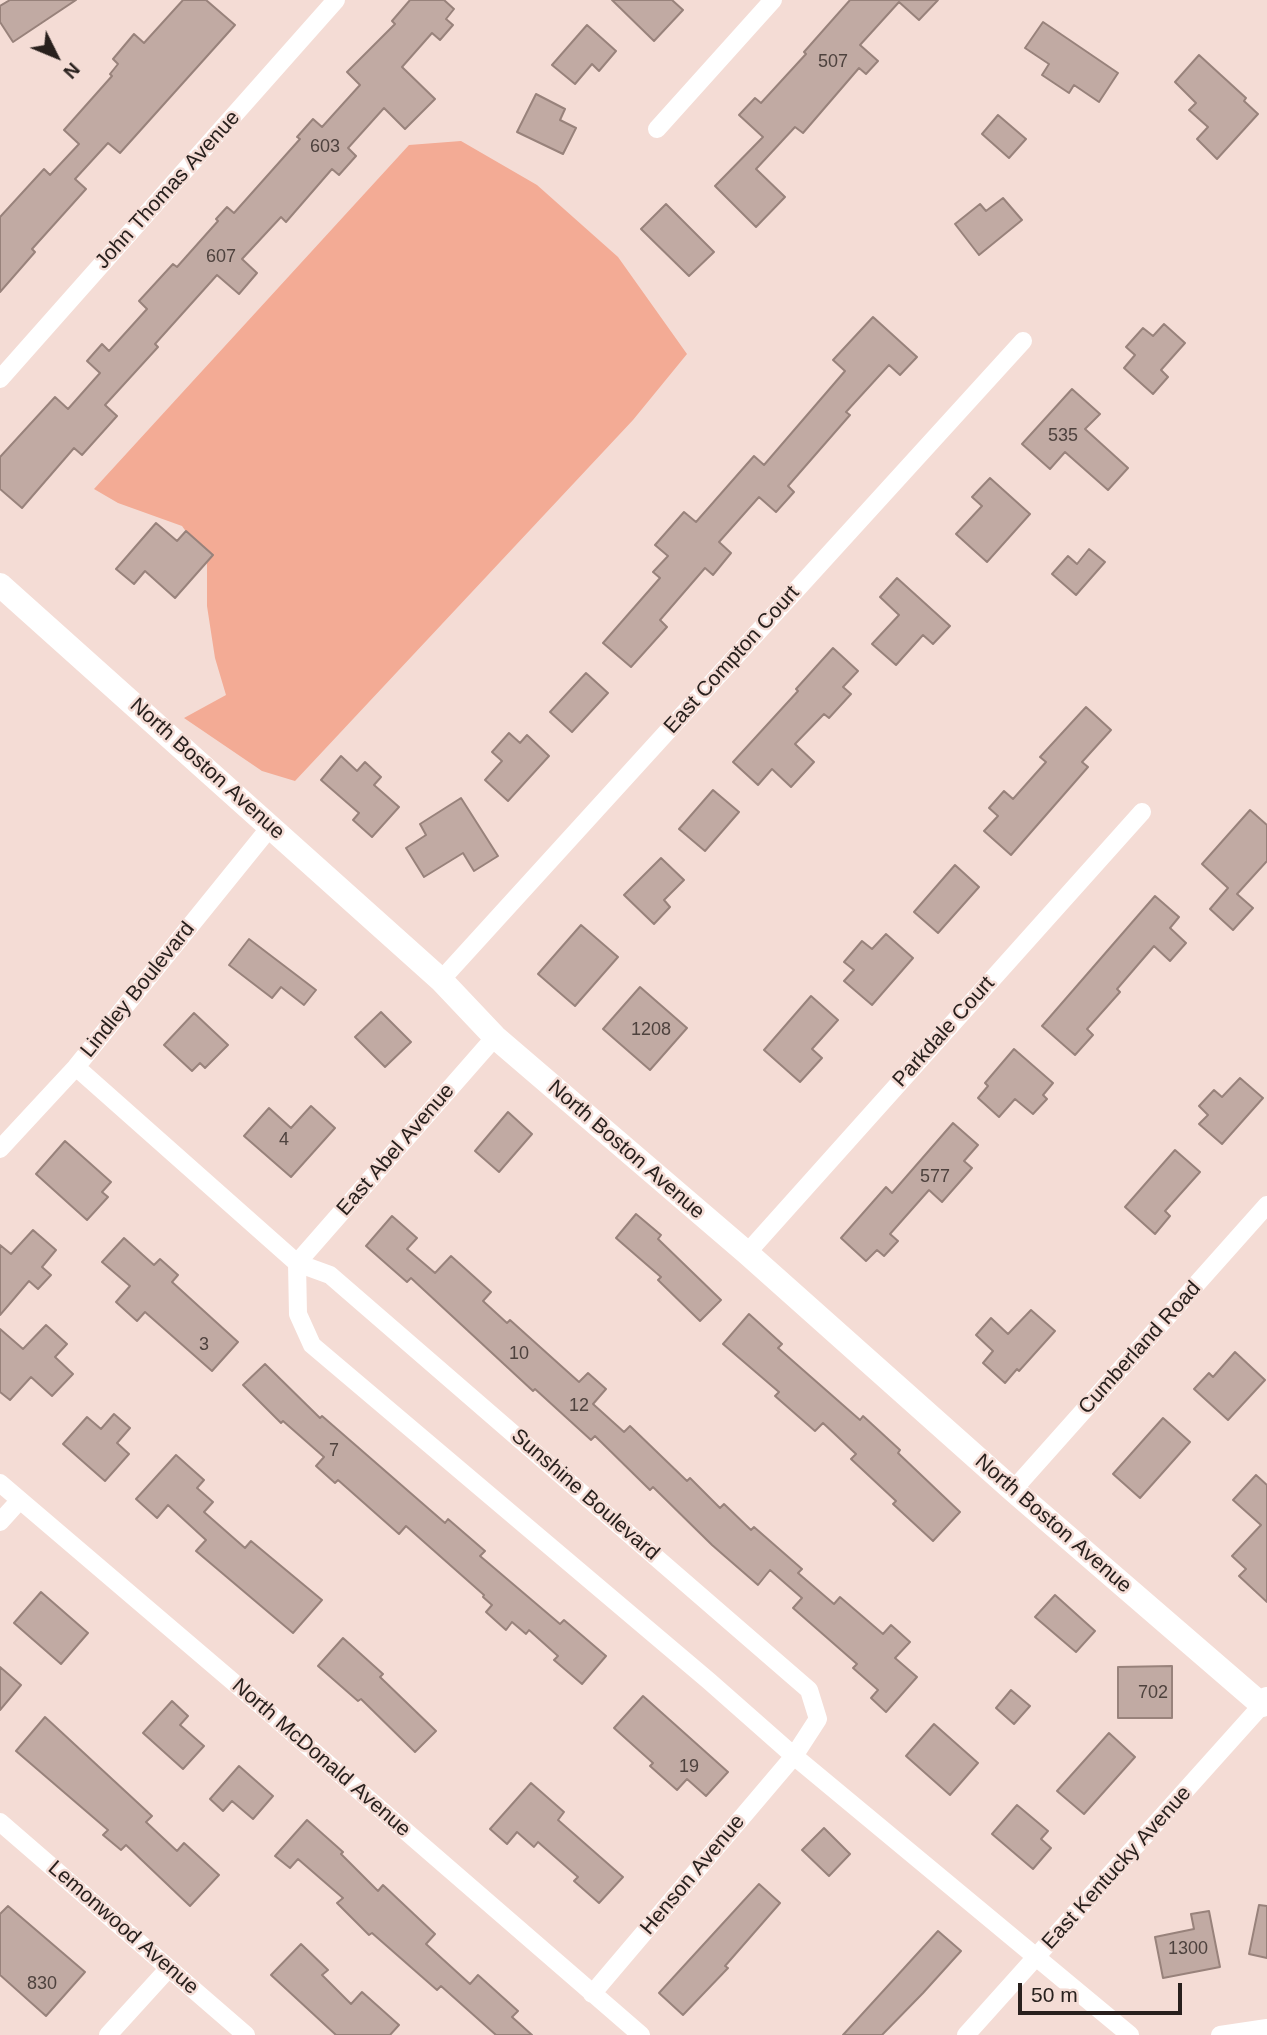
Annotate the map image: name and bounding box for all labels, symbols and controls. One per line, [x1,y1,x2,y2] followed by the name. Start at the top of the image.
[21,21,91,91] north arrow
[818,51,848,73] house number: 507
[59,58,84,83] text: N
[90,106,246,274] street label: John Thomas Avenue
[310,136,340,158] house number: 603
[206,246,236,268] house number: 607
[1048,425,1078,447] house number: 535
[659,581,805,739] street label: East Compton Court
[125,693,289,845] street label: North Boston Avenue
[76,917,200,1063] street label: Lindley Boulevard
[888,972,1000,1092] street label: Parkdale Court
[631,1019,671,1041] house number: 1208
[543,1075,709,1225] street label: North Boston Avenue
[332,1079,460,1221] street label: East Abel Avenue
[279,1129,289,1151] house number: 4
[920,1166,950,1188] house number: 577
[1074,1276,1206,1420] street label: Cumberland Road
[199,1334,209,1356] house number: 3
[509,1343,529,1365] house number: 10
[569,1395,589,1417] house number: 12
[506,1424,664,1566] street label: Sunshine Boulevard
[329,1440,339,1462] house number: 7
[970,1449,1136,1599] street label: North Boston Avenue
[227,1674,415,1842] street label: North McDonald Avenue
[1138,1682,1168,1704] house number: 702
[679,1756,699,1778] house number: 19
[1037,1781,1197,1955] street label: East Kentucky Avenue
[635,1810,751,1940] street label: Henson Avenue
[43,1856,203,2000] street label: Lemonwood Avenue
[1168,1938,1208,1960] house number: 1300
[1022,1968,1186,2012] scale bar
[27,1973,57,1995] house number: 830
[1031,1983,1078,2006] text: 50 m

